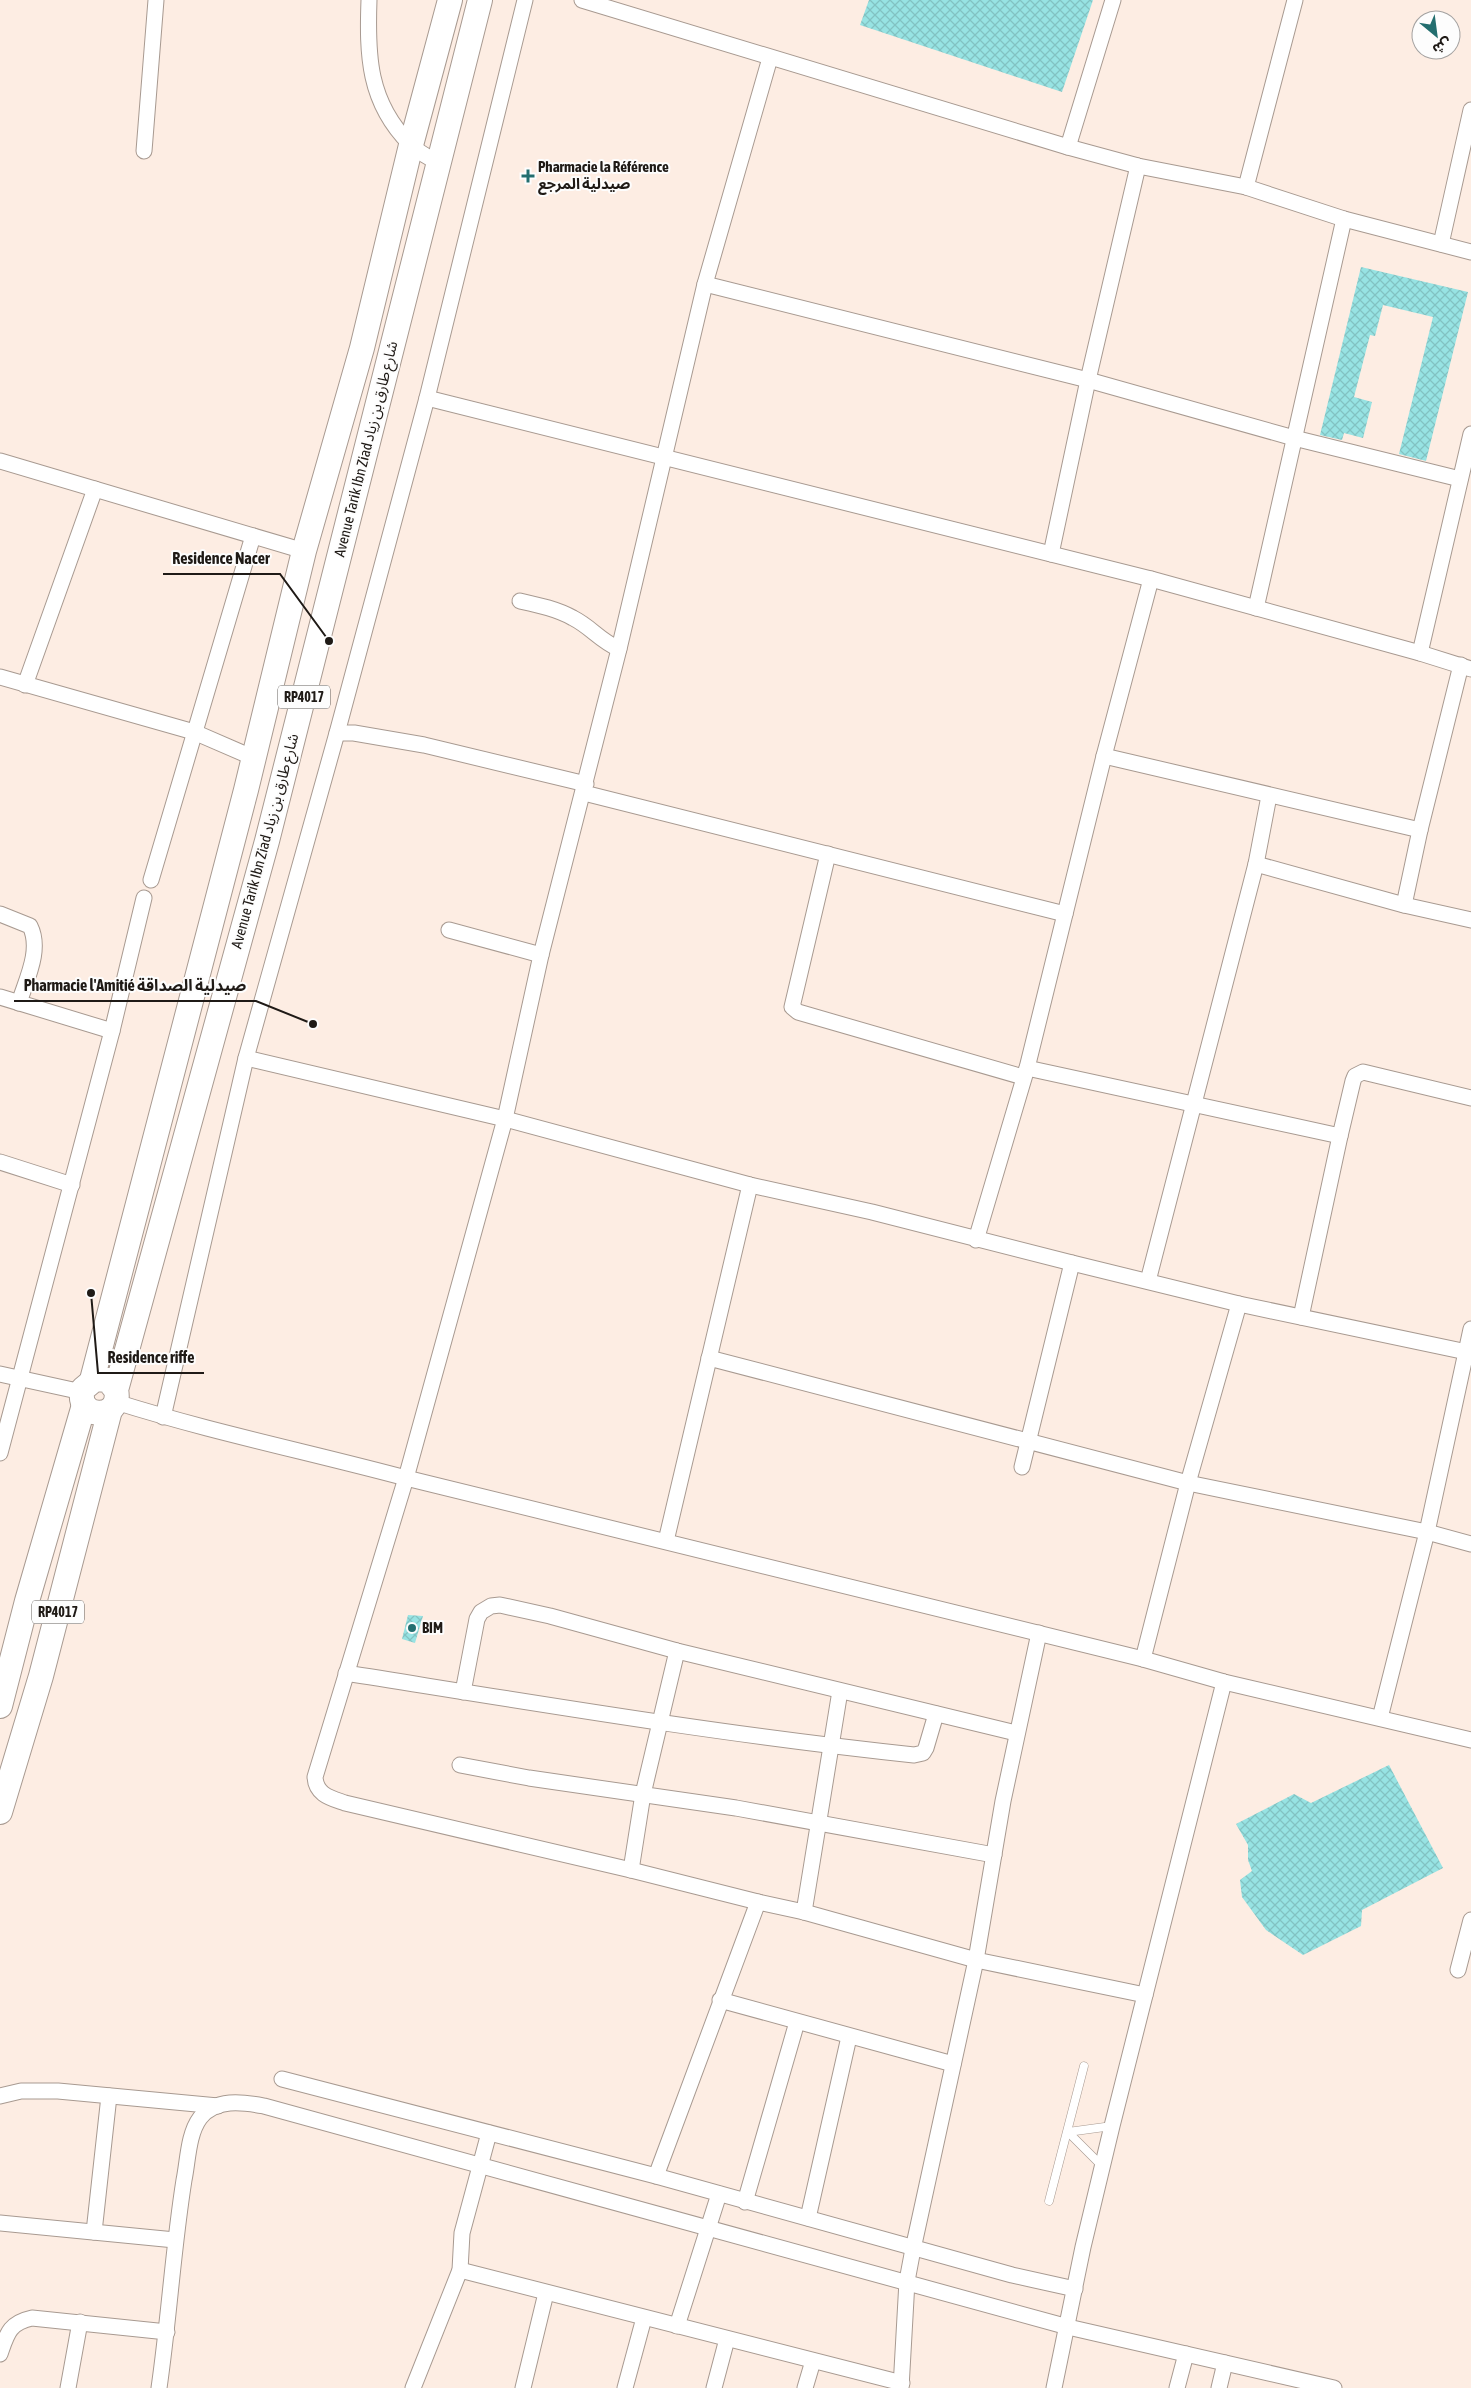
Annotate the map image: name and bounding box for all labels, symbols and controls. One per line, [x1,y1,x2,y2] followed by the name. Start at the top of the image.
[1411,10,1461,60] north arrow
[1430,35,1455,58] text: ش
[538,158,669,195] place label: Pharmacie la Référence صيدلية المرجع
[522,170,534,182] marker: Pharmacie la Référence صيدلية المرجع
[330,339,405,560] street label: Avenue Tarik Ibn Ziad شارع طارق بن زياد
[163,543,280,574] callout: Residence Nacer
[172,549,270,567] text: Residence Nacer
[278,686,330,709] road number: RP4017
[228,731,305,951] street label: Avenue Tarik Ibn Ziad شارع طارق بن زياد
[14,970,256,1001] callout: Pharmacie l'Amitié صيدلية الصداقة
[24,976,246,995] text: Pharmacie l'Amitié صيدلية الصداقة
[98,1342,204,1373] callout: Residence riffe
[108,1348,194,1366] text: Residence riffe
[32,1600,84,1624] road number: RP4017
[422,1619,443,1636] place label: BIM
[406,1622,418,1634] marker: BIM

